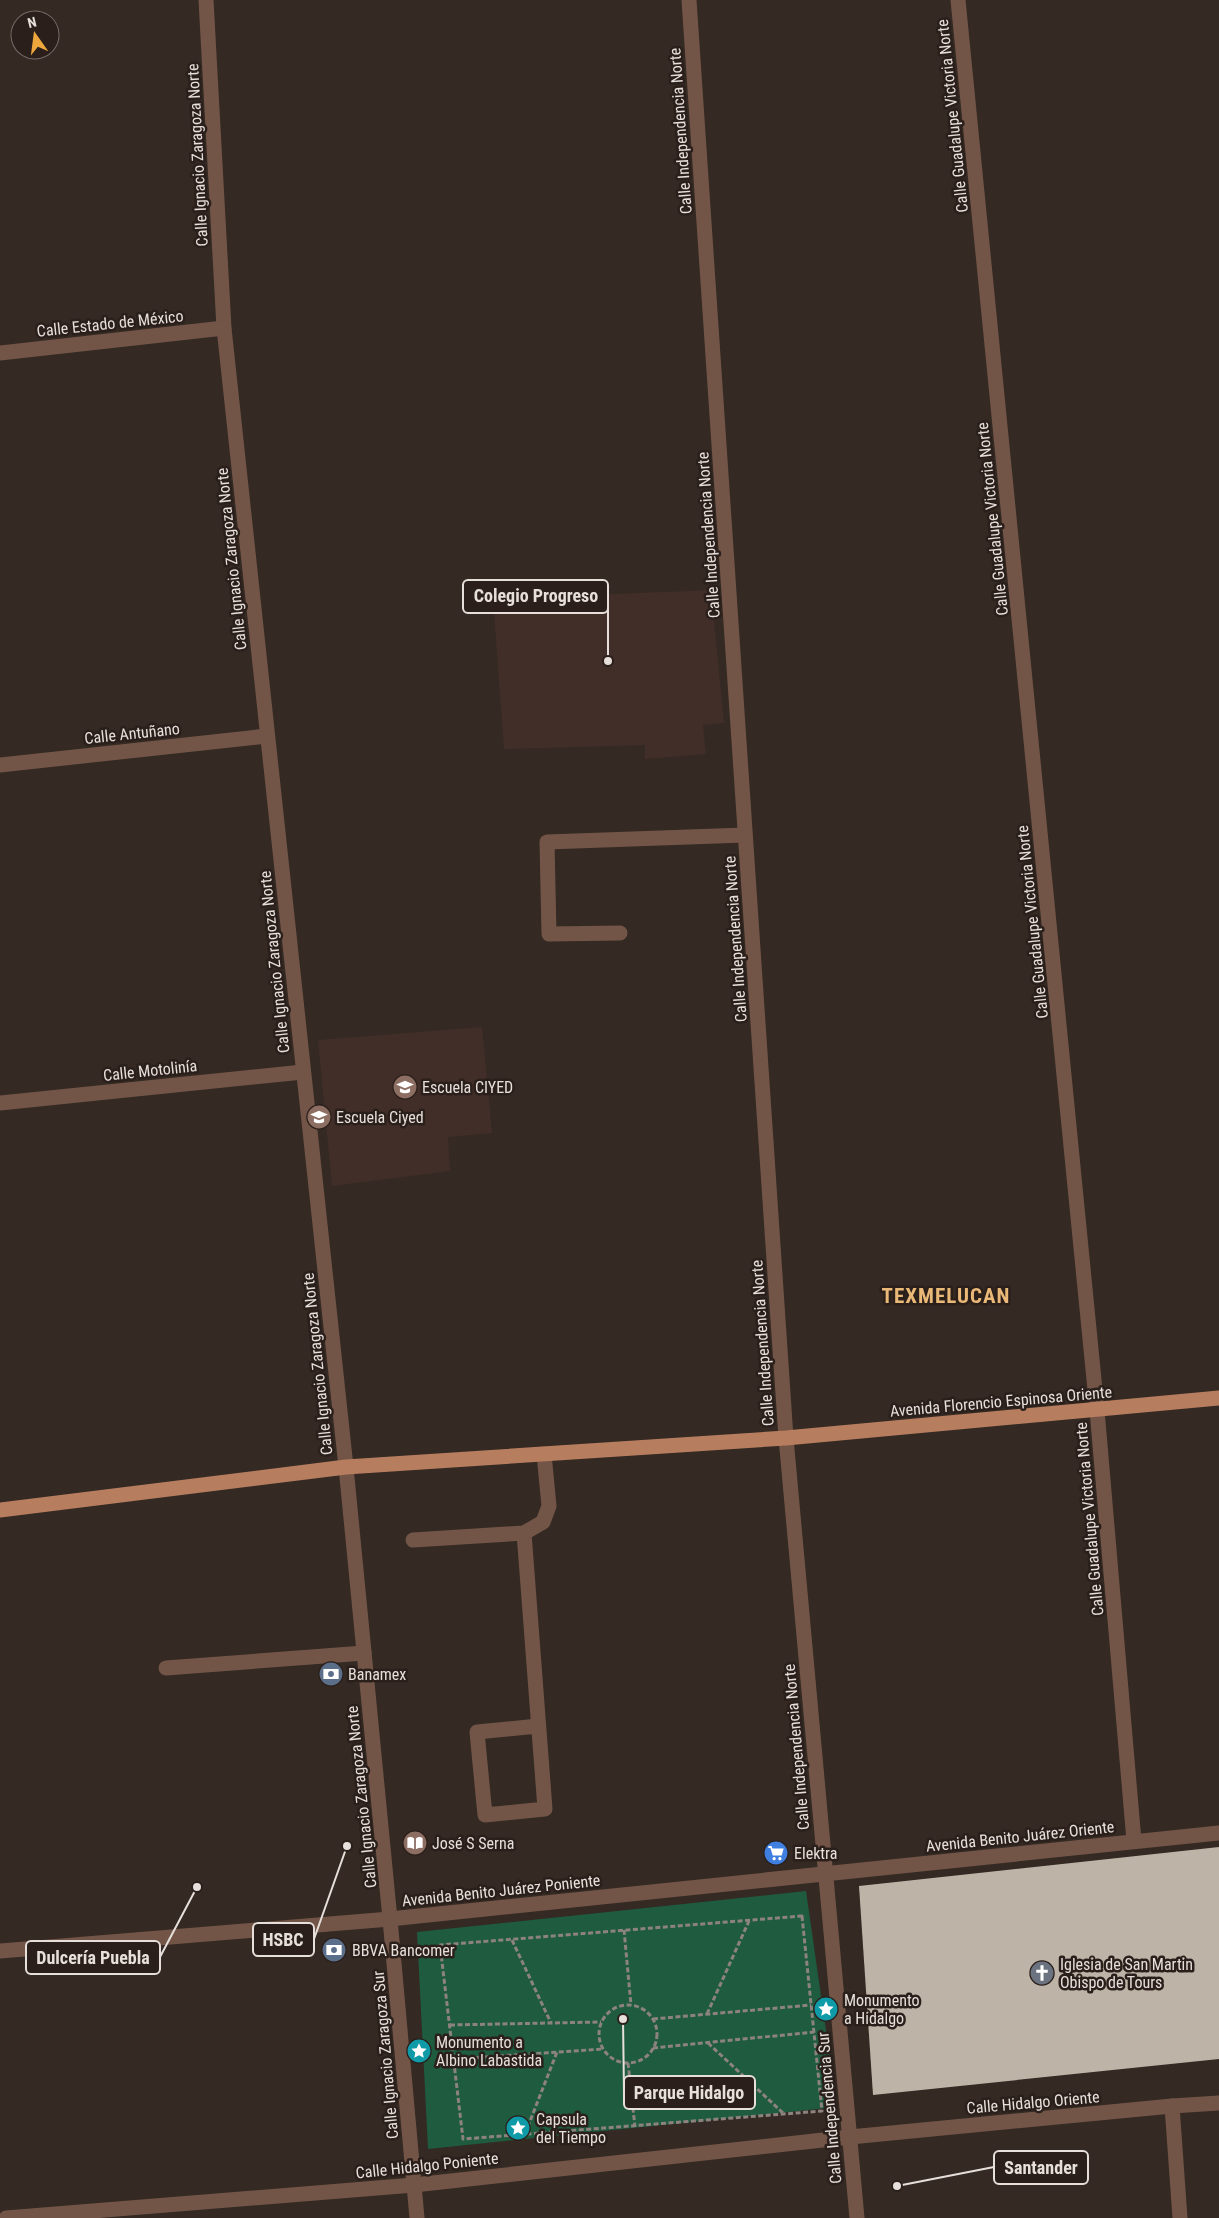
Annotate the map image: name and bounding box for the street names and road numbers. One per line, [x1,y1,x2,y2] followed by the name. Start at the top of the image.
[933,18,972,213] street label: Calle Guadalupe Victoria Norte
[665,47,696,215] street label: Calle Independencia Norte
[183,63,212,247] street label: Calle Ignacio Zaragoza Norte
[36,306,184,341] street label: Calle Estado de México
[973,421,1012,616] street label: Calle Guadalupe Victoria Norte
[693,451,724,619] street label: Calle Independencia Norte
[212,467,251,651] street label: Calle Ignacio Zaragoza Norte
[83,719,181,748] street label: Calle Antuñano
[1013,824,1052,1019] street label: Calle Guadalupe Victoria Norte
[720,855,751,1023] street label: Calle Independencia Norte
[255,870,294,1054] street label: Calle Ignacio Zaragoza Norte
[102,1056,198,1085] street label: Calle Motolinía
[747,1259,778,1427] street label: Calle Independencia Norte
[298,1272,337,1456] street label: Calle Ignacio Zaragoza Norte
[889,1382,1113,1421] street label: Avenida Florencio Espinosa Oriente
[1072,1421,1107,1616] street label: Calle Guadalupe Victoria Norte
[780,1663,813,1831] street label: Calle Independencia Norte
[342,1705,381,1889] street label: Calle Ignacio Zaragoza Norte
[925,1817,1115,1856] street label: Avenida Benito Juárez Oriente
[401,1871,601,1910] street label: Avenida Benito Juárez Poniente
[369,1970,402,2140] street label: Calle Ignacio Zaragoza Sur
[813,2031,846,2185] street label: Calle Independencia Sur
[966,2087,1100,2118] street label: Calle Hidalgo Oriente
[355,2149,499,2182] street label: Calle Hidalgo Poniente

